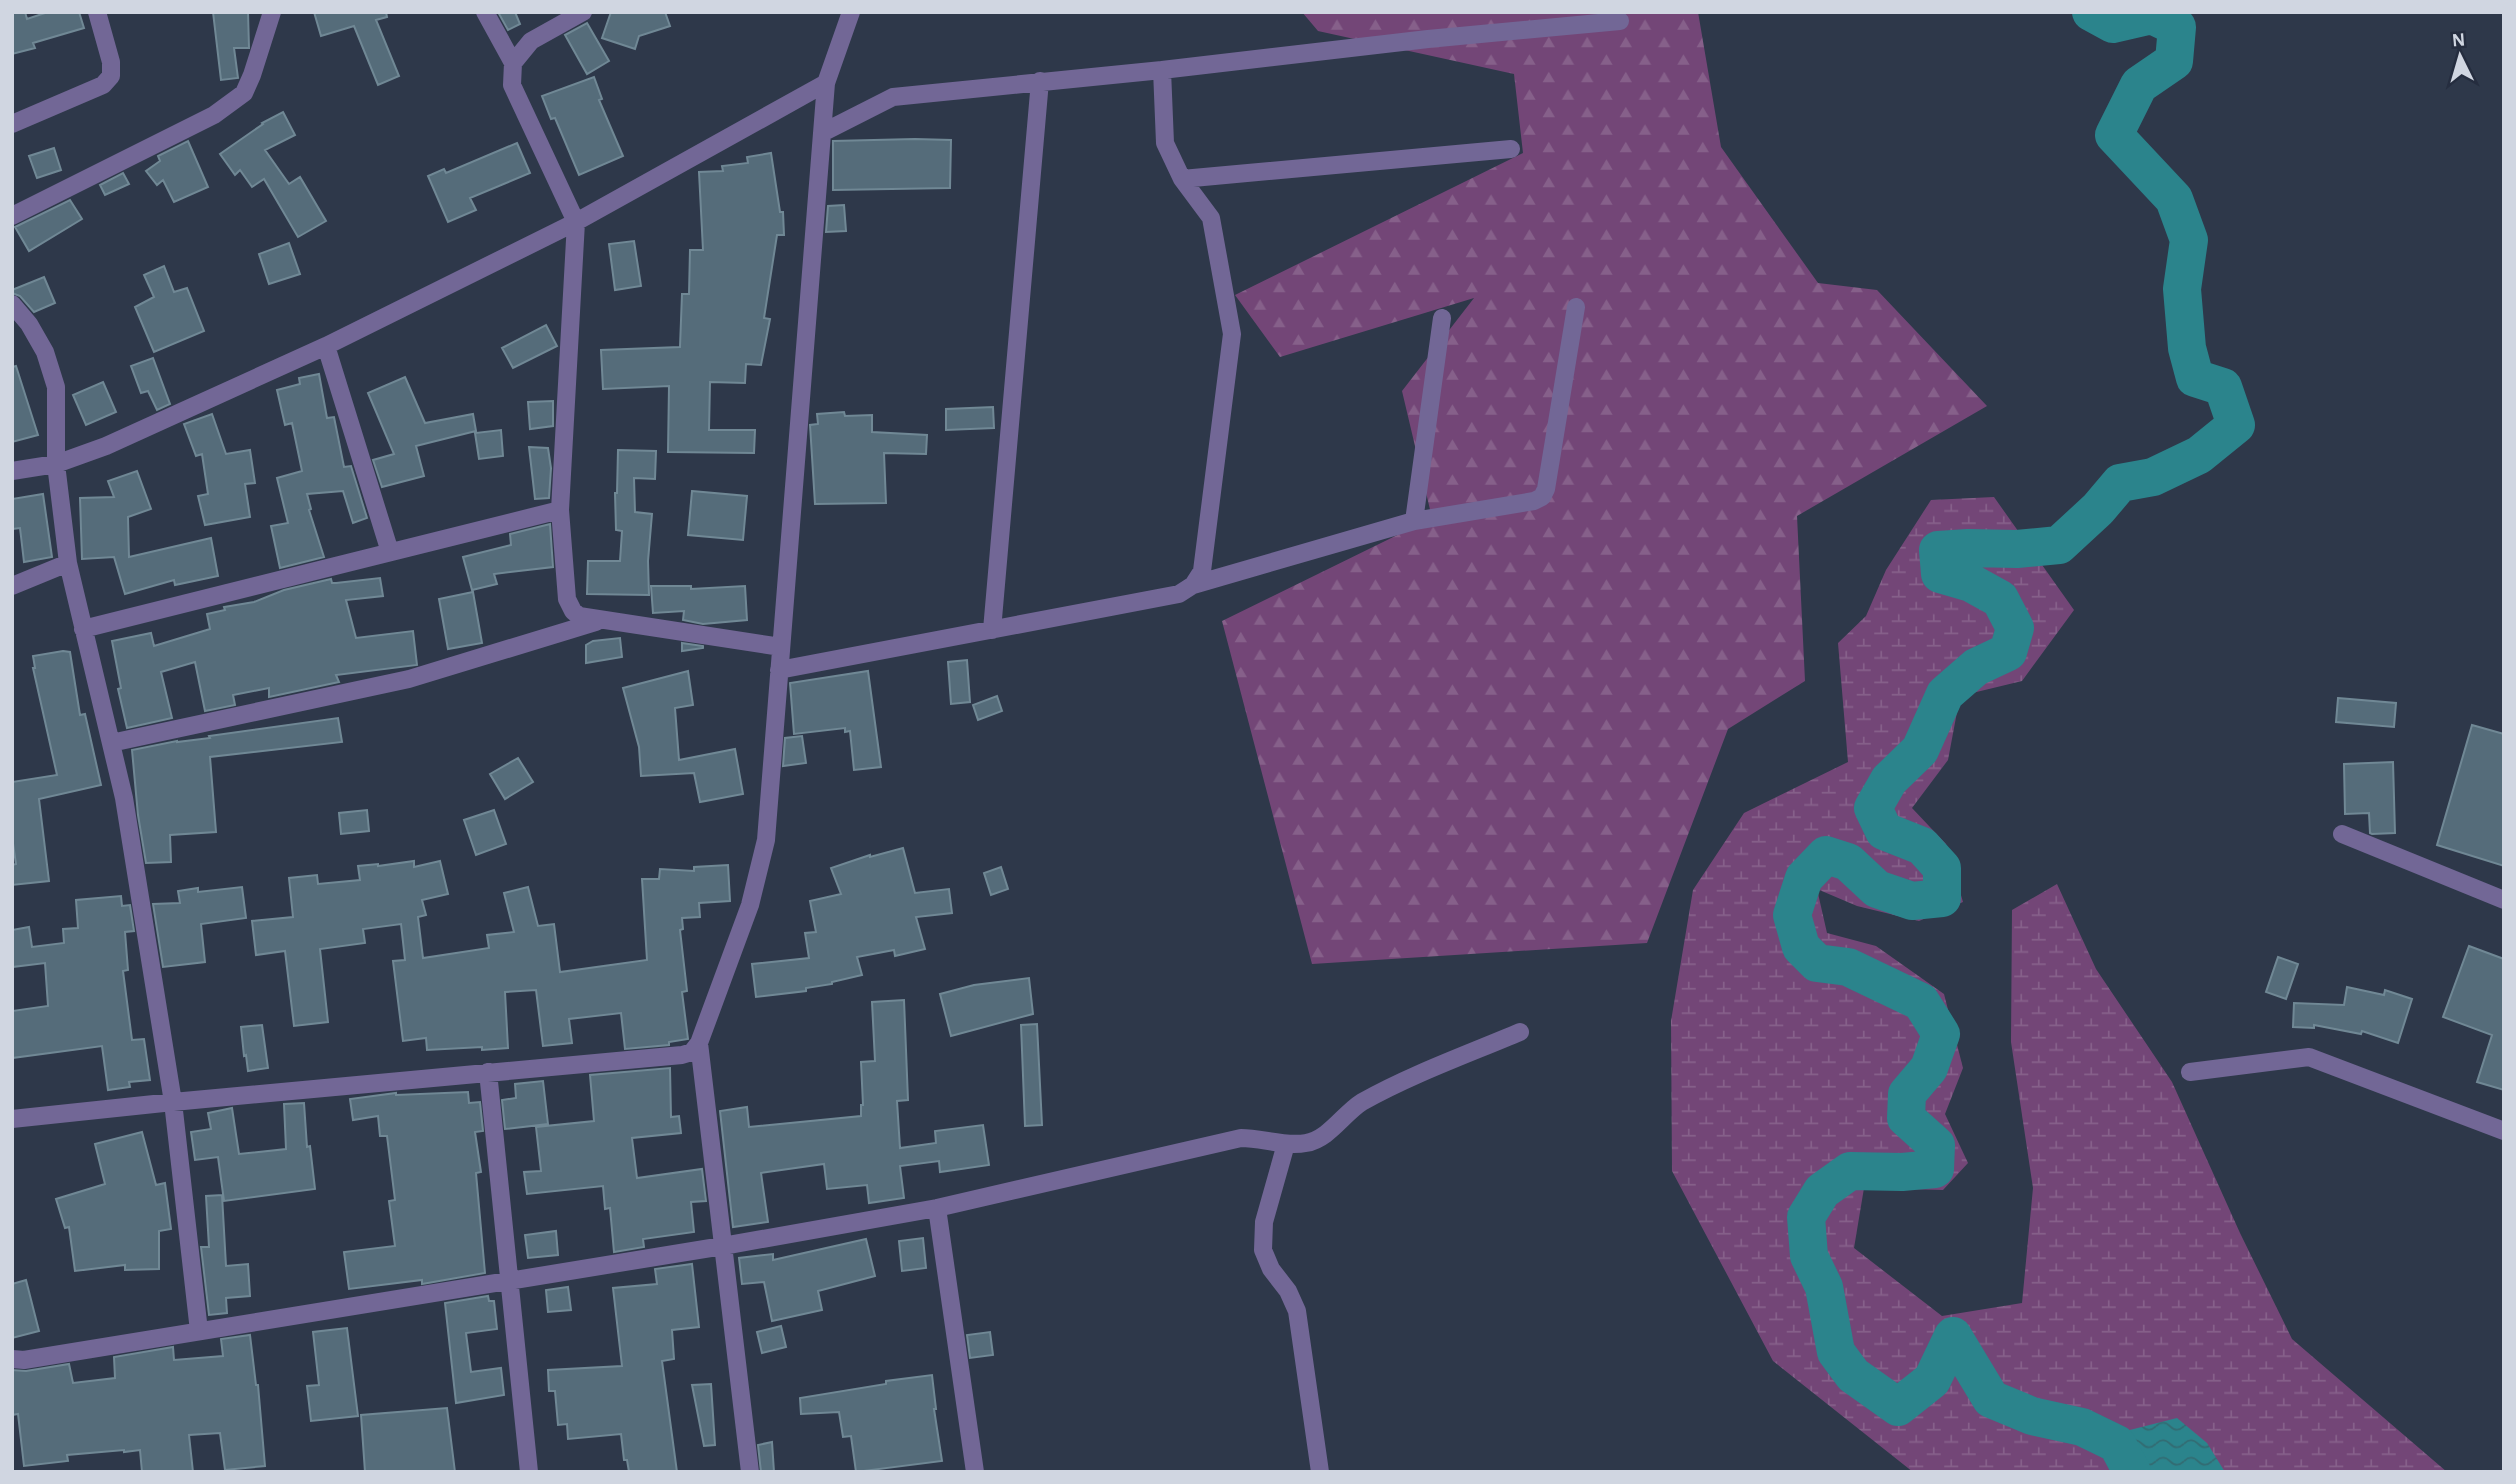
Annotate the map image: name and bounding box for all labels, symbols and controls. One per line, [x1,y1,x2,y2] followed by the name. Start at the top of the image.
[2425,21,2495,91] north arrow
[2451,31,2466,51] text: N

